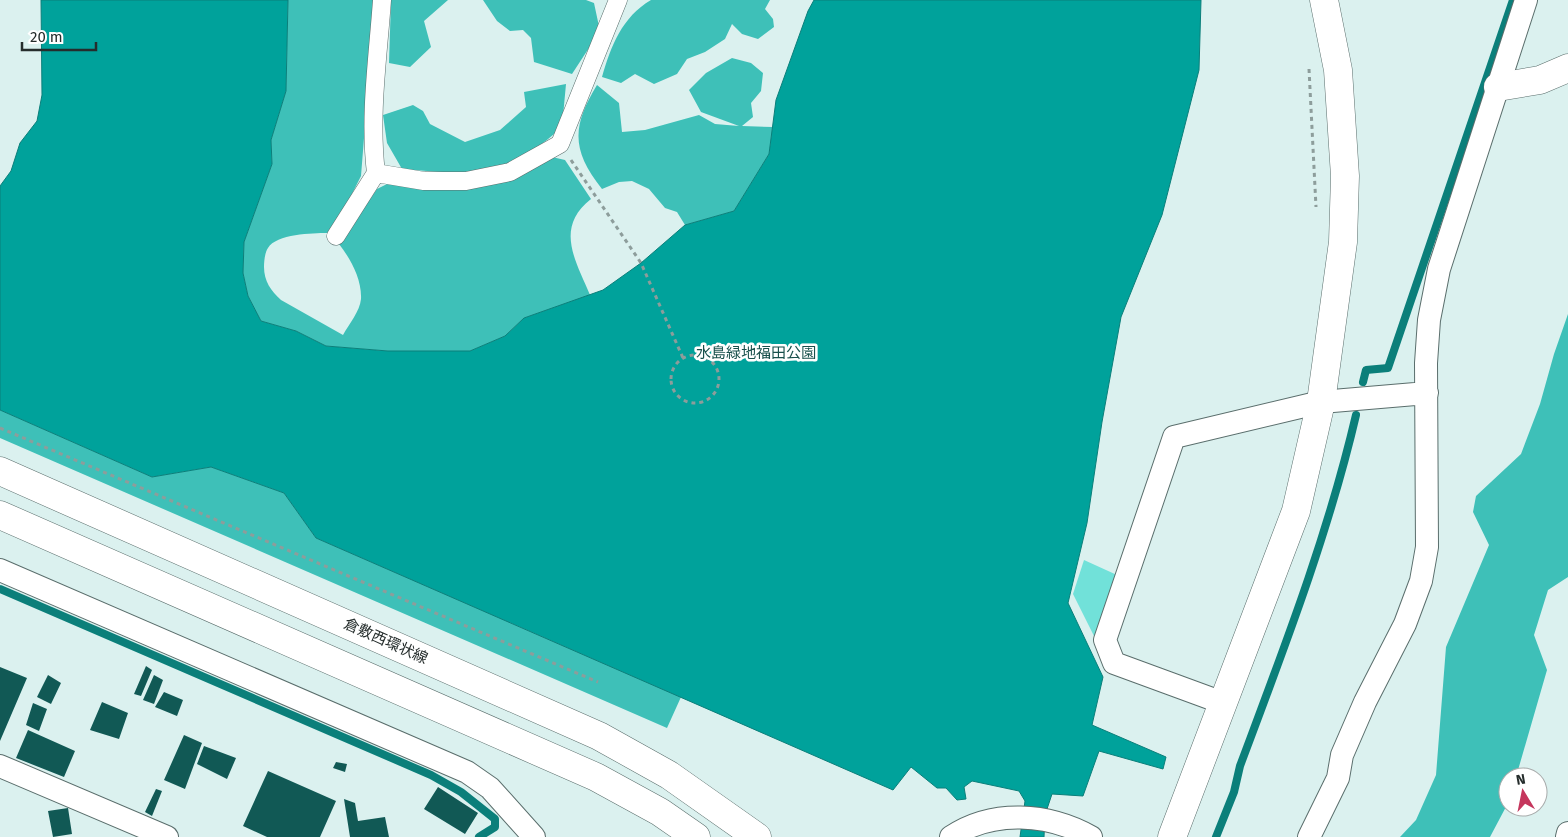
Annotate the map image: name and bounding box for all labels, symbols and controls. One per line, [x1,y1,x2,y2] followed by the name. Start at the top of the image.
[22,20,96,52] scale bar
[30,28,63,46] text: 20 m
[696,344,816,362] park label: 水島緑地福田公園
[341,614,431,668] street label: 倉敷西環状線
[1498,767,1548,817] north arrow
[1515,771,1527,789] text: N

